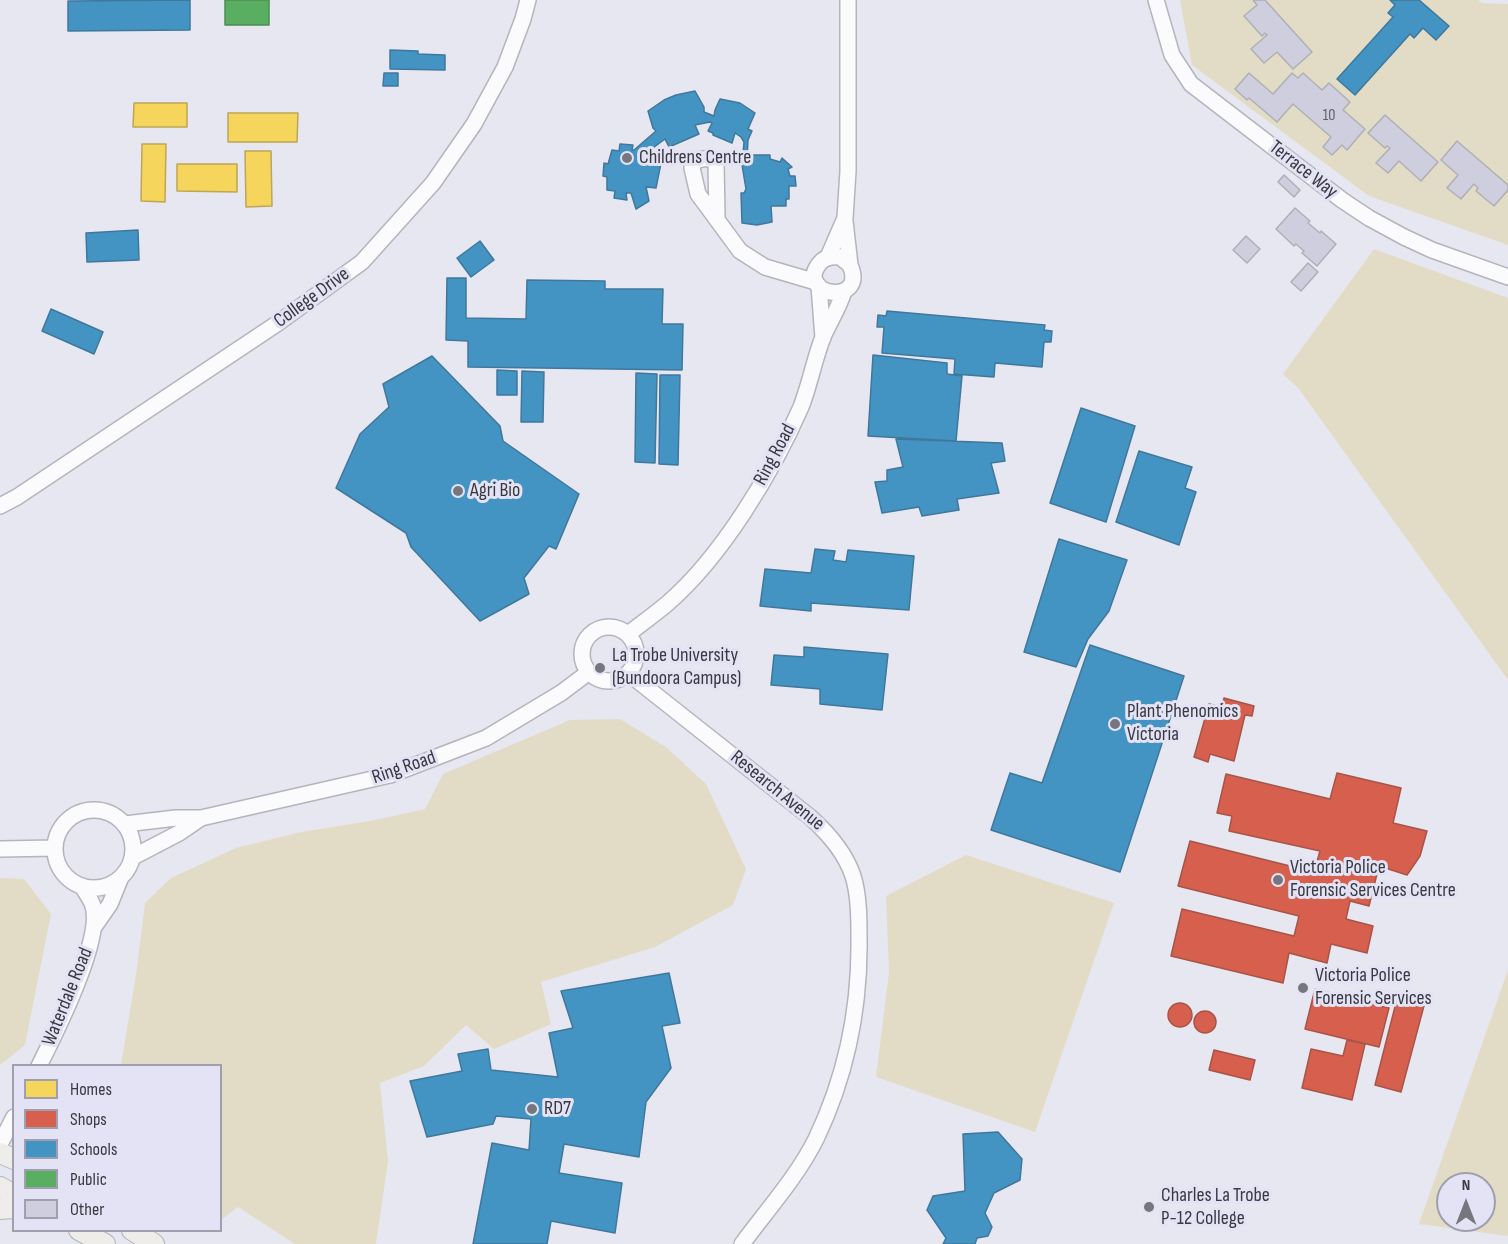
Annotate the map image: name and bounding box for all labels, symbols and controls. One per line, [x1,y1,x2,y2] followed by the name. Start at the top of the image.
[1323,106,1335,126] house number: 10
[1264,136,1342,204] street label: Terrace Way
[639,146,751,170] place label: Childrens Centre
[620,151,634,165] marker: Childrens Centre
[270,263,354,333] street label: College Drive
[749,420,801,490] street label: Ring Road
[470,479,520,503] place label: Agri Bio
[451,484,465,498] marker: Agri Bio
[612,644,741,691] place label: La Trobe University (Bundoora Campus)
[593,661,607,675] marker: La Trobe University (Bundoora Campus)
[1127,700,1238,747] place label: Plant Phenomics Victoria
[1108,717,1122,731] marker: Plant Phenomics Victoria
[369,746,439,790] street label: Ring Road
[725,746,829,836] street label: Research Avenue
[1290,856,1456,903] place label: Victoria Police Forensic Services Centre
[1271,873,1285,887] marker: Victoria Police Forensic Services Centre
[37,944,99,1050] street label: Waterdale Road
[1315,964,1432,1011] place label: Victoria Police Forensic Services
[1296,981,1310,995] marker: Victoria Police Forensic Services
[12,1064,222,1232] legend
[70,1079,112,1100] text: Homes
[544,1097,571,1121] place label: RD7
[525,1102,539,1116] marker: RD7
[70,1109,107,1130] text: Shops
[70,1139,117,1160] text: Schools
[70,1169,107,1190] text: Public
[1436,1172,1496,1232] north arrow
[1462,1176,1470,1195] text: N
[1161,1184,1270,1231] place label: Charles La Trobe P-12 College
[70,1199,104,1220] text: Other
[1142,1200,1156,1214] marker: Charles La Trobe P-12 College

